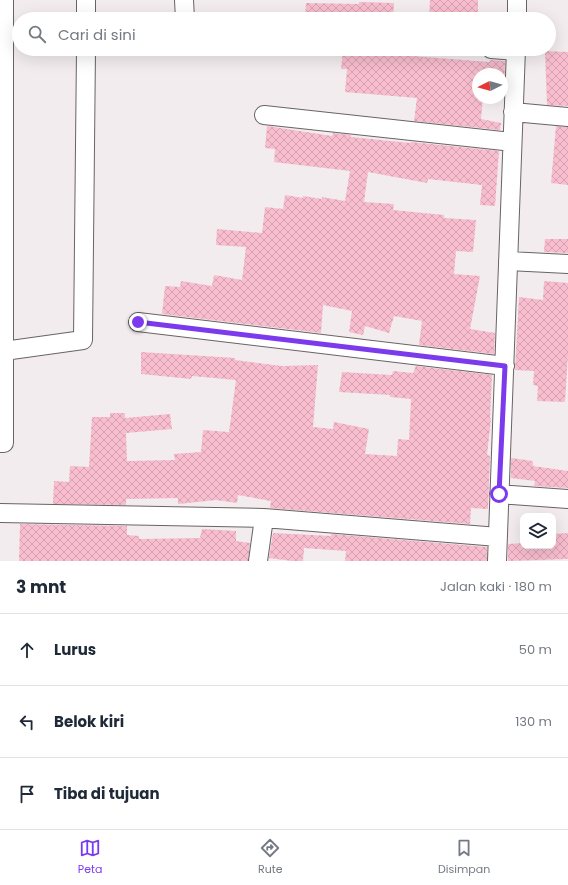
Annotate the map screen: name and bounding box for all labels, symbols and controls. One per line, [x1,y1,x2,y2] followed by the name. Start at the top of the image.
[12,12,556,56] search box
[26,23,48,45] icon: search
[58,24,136,45] text: Cari di sini
[472,68,508,104] north arrow
[129,313,147,331] route end
[490,485,508,503] route start
[520,513,556,549] map controls
[520,513,556,549] button: layers
[16,575,66,599] text: 3 mnt
[440,577,552,596] text: Jalan kaki · 180 m
[16,639,38,661] icon: ahead
[54,639,96,660] text: Lurus
[519,640,552,659] text: 50 m
[16,711,38,733] icon: left
[54,711,124,732] text: Belok kiri
[515,712,552,731] text: 130 m
[16,783,38,805] icon: arrive
[54,783,160,804] text: Tiba di tujuan
[78,837,102,878] tab: Peta
[258,837,283,878] tab: Rute
[438,837,490,878] tab: Disimpan

